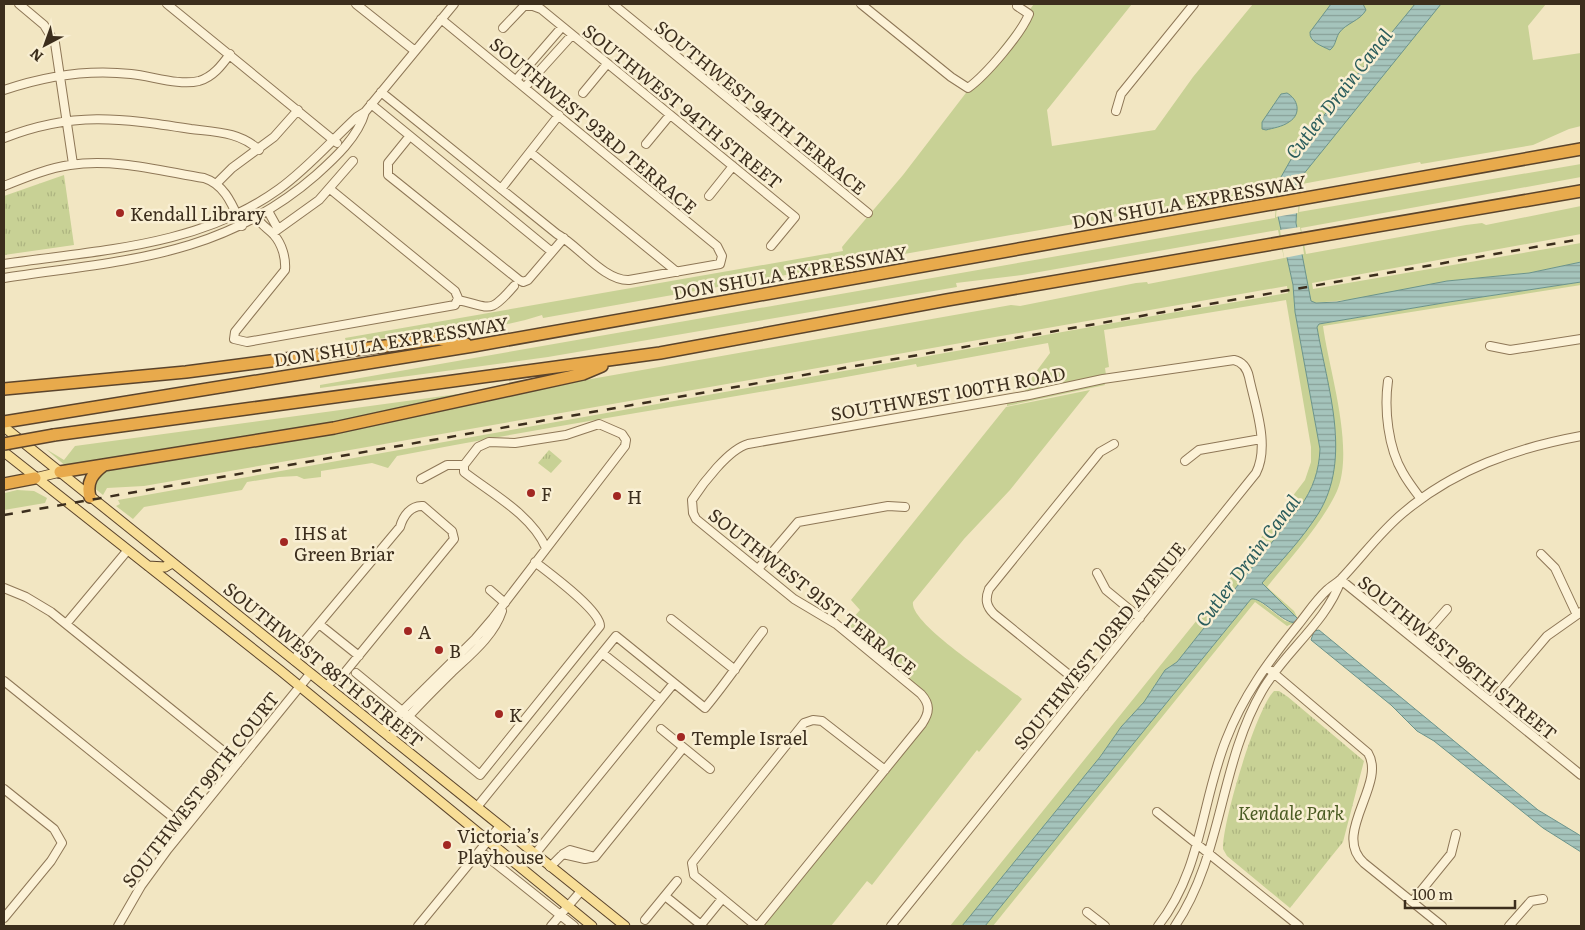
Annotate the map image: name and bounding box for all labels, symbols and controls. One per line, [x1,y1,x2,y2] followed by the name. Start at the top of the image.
[650,13,872,201] street label: SOUTHWEST 94TH TERRACE
[578,17,788,195] street label: SOUTHWEST 94TH STREET
[20,20,70,70] north arrow
[1278,21,1398,164] water label: Cutler Drain Canal
[485,30,703,220] street label: SOUTHWEST 93RD TERRACE
[25,44,47,67] text: N
[1070,167,1308,235] street label: DON SHULA EXPRESSWAY
[130,200,266,227] place label: Kendall Library
[114,207,126,219] marker: Kendall Library
[671,238,909,306] street label: DON SHULA EXPRESSWAY
[271,309,511,373] street label: DON SHULA EXPRESSWAY
[828,359,1068,427] street label: SOUTHWEST 100TH ROAD
[541,480,552,507] place label: F
[627,483,642,510] place label: H
[525,487,537,499] marker: F
[1188,487,1307,632] water label: Cutler Drain Canal
[611,490,623,502] marker: H
[703,501,923,681] street label: SOUTHWEST 91ST TERRACE
[294,519,395,567] place label: IHS at Green Briar
[1007,535,1191,755] street label: SOUTHWEST 103RD AVENUE
[278,536,290,548] marker: IHS at Green Briar
[1353,568,1563,746] street label: SOUTHWEST 96TH STREET
[218,575,430,753] street label: SOUTHWEST 88TH STREET
[418,618,431,645] place label: A
[402,625,414,637] marker: A
[449,637,461,664] place label: B
[433,644,445,656] marker: B
[115,685,285,893] street label: SOUTHWEST 99TH COURT
[509,701,523,728] place label: K
[493,708,505,720] marker: K
[691,724,808,751] place label: Temple Israel
[675,731,687,743] marker: Temple Israel
[1238,799,1344,826] park label: Kendale Park
[457,822,544,870] place label: Victoria’s Playhouse
[441,839,453,851] marker: Victoria’s Playhouse
[1405,878,1515,910] scale bar
[1412,882,1453,905] text: 100 m

